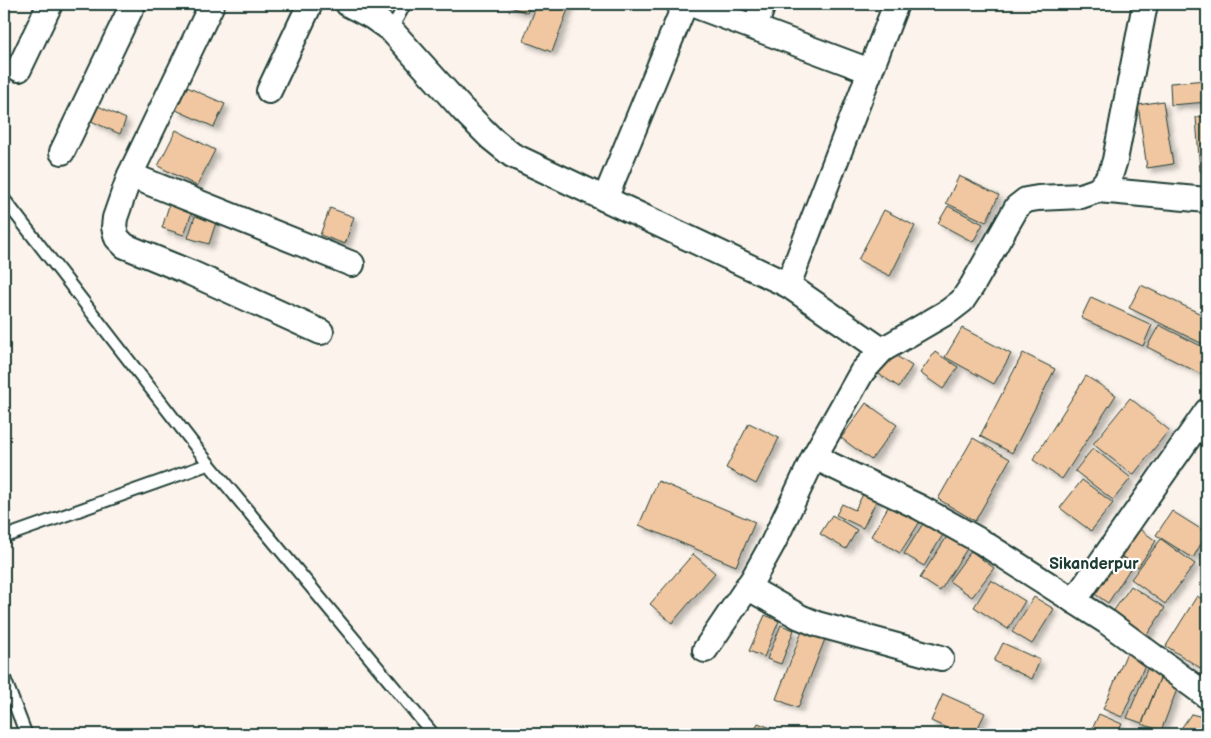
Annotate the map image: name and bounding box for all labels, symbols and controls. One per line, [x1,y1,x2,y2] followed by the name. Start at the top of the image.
[1049,555,1139,574] district label: Sikanderpur

